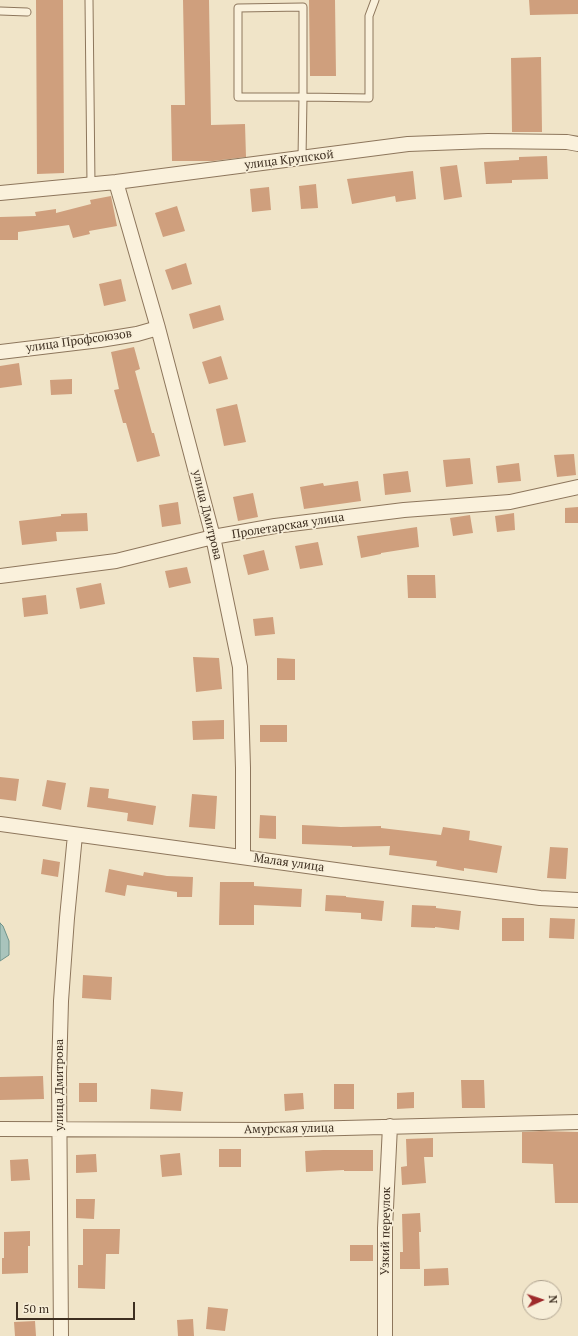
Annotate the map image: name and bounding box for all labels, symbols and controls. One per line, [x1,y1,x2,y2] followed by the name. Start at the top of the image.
[244,147,334,173] street label: улица Крупской
[25,326,133,356] street label: улица Профсоюзов
[189,469,225,561] street label: улица Дмитрова
[231,510,345,542] street label: Пролетарская улица
[253,851,325,875] street label: Малая улица
[53,1039,67,1131] street label: улица Дмитрова
[244,1121,334,1137] street label: Амурская улица
[378,1187,394,1275] street label: Узкий переулок
[522,1280,562,1320] north arrow
[18,1294,137,1320] scale bar
[546,1295,560,1304] text: N
[23,1301,49,1316] text: 50 m

